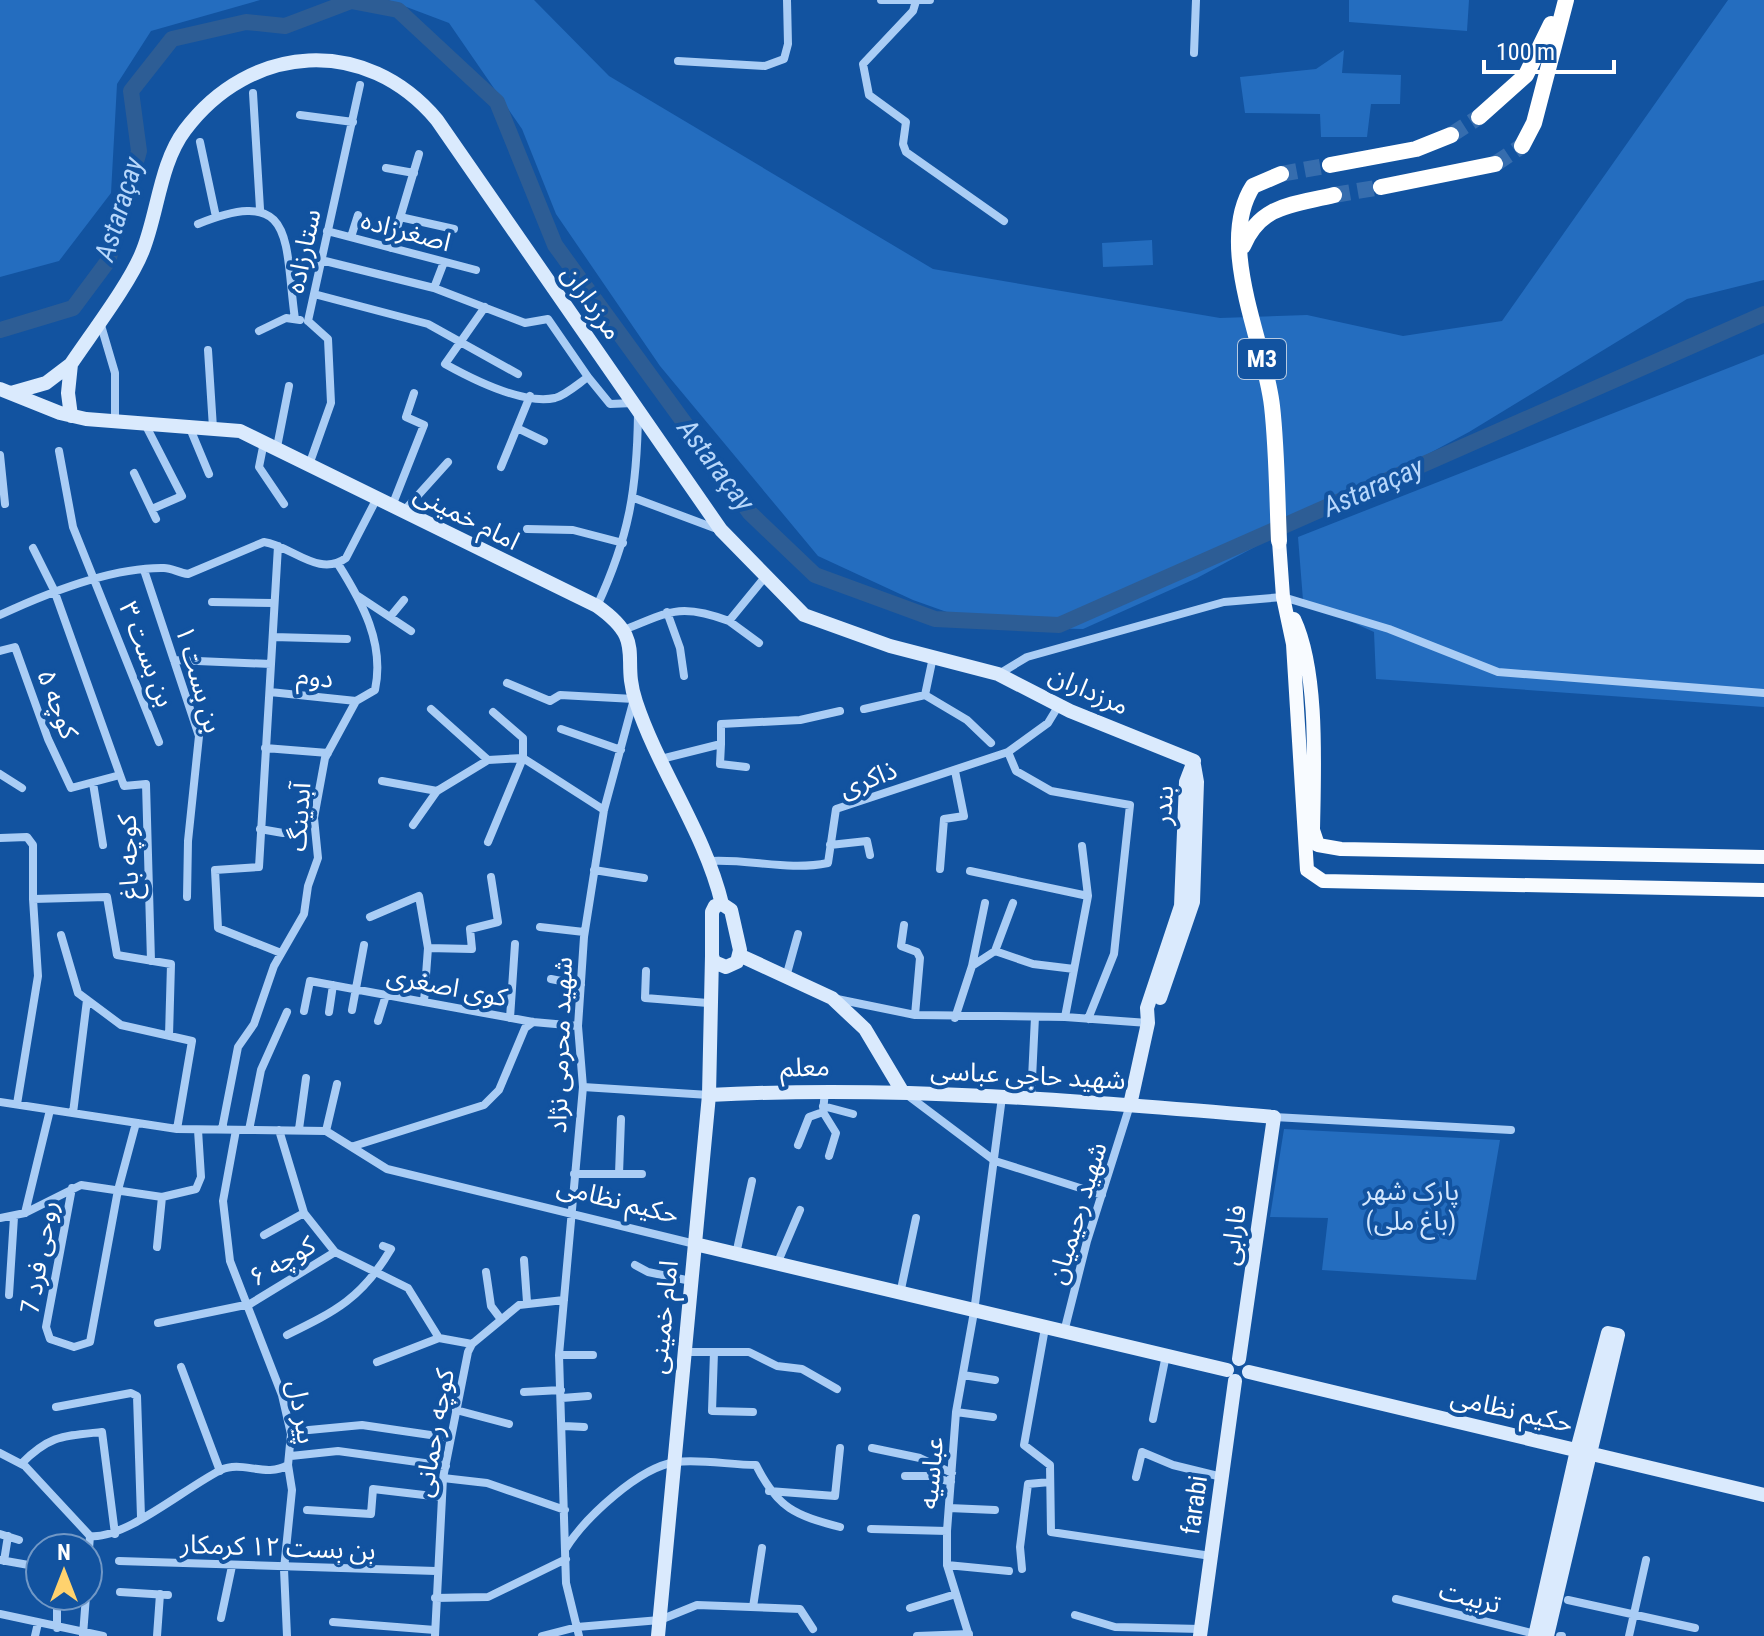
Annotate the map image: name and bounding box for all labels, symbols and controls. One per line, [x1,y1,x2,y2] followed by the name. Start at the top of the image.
[1484,24,1614,74] scale bar
[1496,38,1555,66] text: 100 m
[87,153,151,266] water label: Astaraçay
[358,205,454,257] street label: اصغرزاده
[279,206,327,296] street label: ستارزاده
[556,259,628,345] street label: مرزداران
[1238,339,1286,379] road number: M3
[670,412,762,518] water label: Astaraçay
[1317,450,1429,524] water label: Astaraçay
[407,478,525,561] street label: امام خمینی
[113,597,181,711] street label: بن بست ۳
[169,622,229,736] street label: بن بست ۱
[1044,659,1134,721] street label: مرزداران
[295,660,335,699] street label: دوم
[29,665,85,744] street label: کوچه ۵
[835,754,901,804] street label: ذاکری
[282,780,316,852] street label: آبدینگ
[1147,784,1179,827] street label: بندر
[112,814,148,900] street label: کوچه باغ
[542,956,578,1134] street label: شهید محرمی نژاد
[384,960,510,1012] street label: کوی اصغری
[780,1052,830,1087] street label: معلم
[930,1055,1126,1095] street label: شهید حاجی عباسی
[1041,1138,1113,1288] street label: شهید رحیمیان
[553,1170,682,1234] street label: حکیم نظامی
[1362,1176,1459,1240] park label: پارک شهر (باغ ملی)
[14,1198,64,1316] street label: روحی فرد 7
[1214,1203,1252,1267] street label: فارابی
[244,1230,322,1294] street label: کوچه ۶
[642,1259,689,1376] street label: امام خمینی
[408,1366,462,1500] street label: کوچه رحمانی
[279,1378,322,1447] street label: پیر دل
[1447,1381,1576,1444] street label: حکیم نظامی
[913,1436,949,1510] street label: عباسیه
[1175,1474,1213,1536] street label: farabi
[179,1529,376,1565] street label: بن بست ۱۲ کرمکار
[24,1532,104,1612] north arrow
[57,1540,71,1565] text: N
[1436,1575,1504,1619] street label: تربیت

